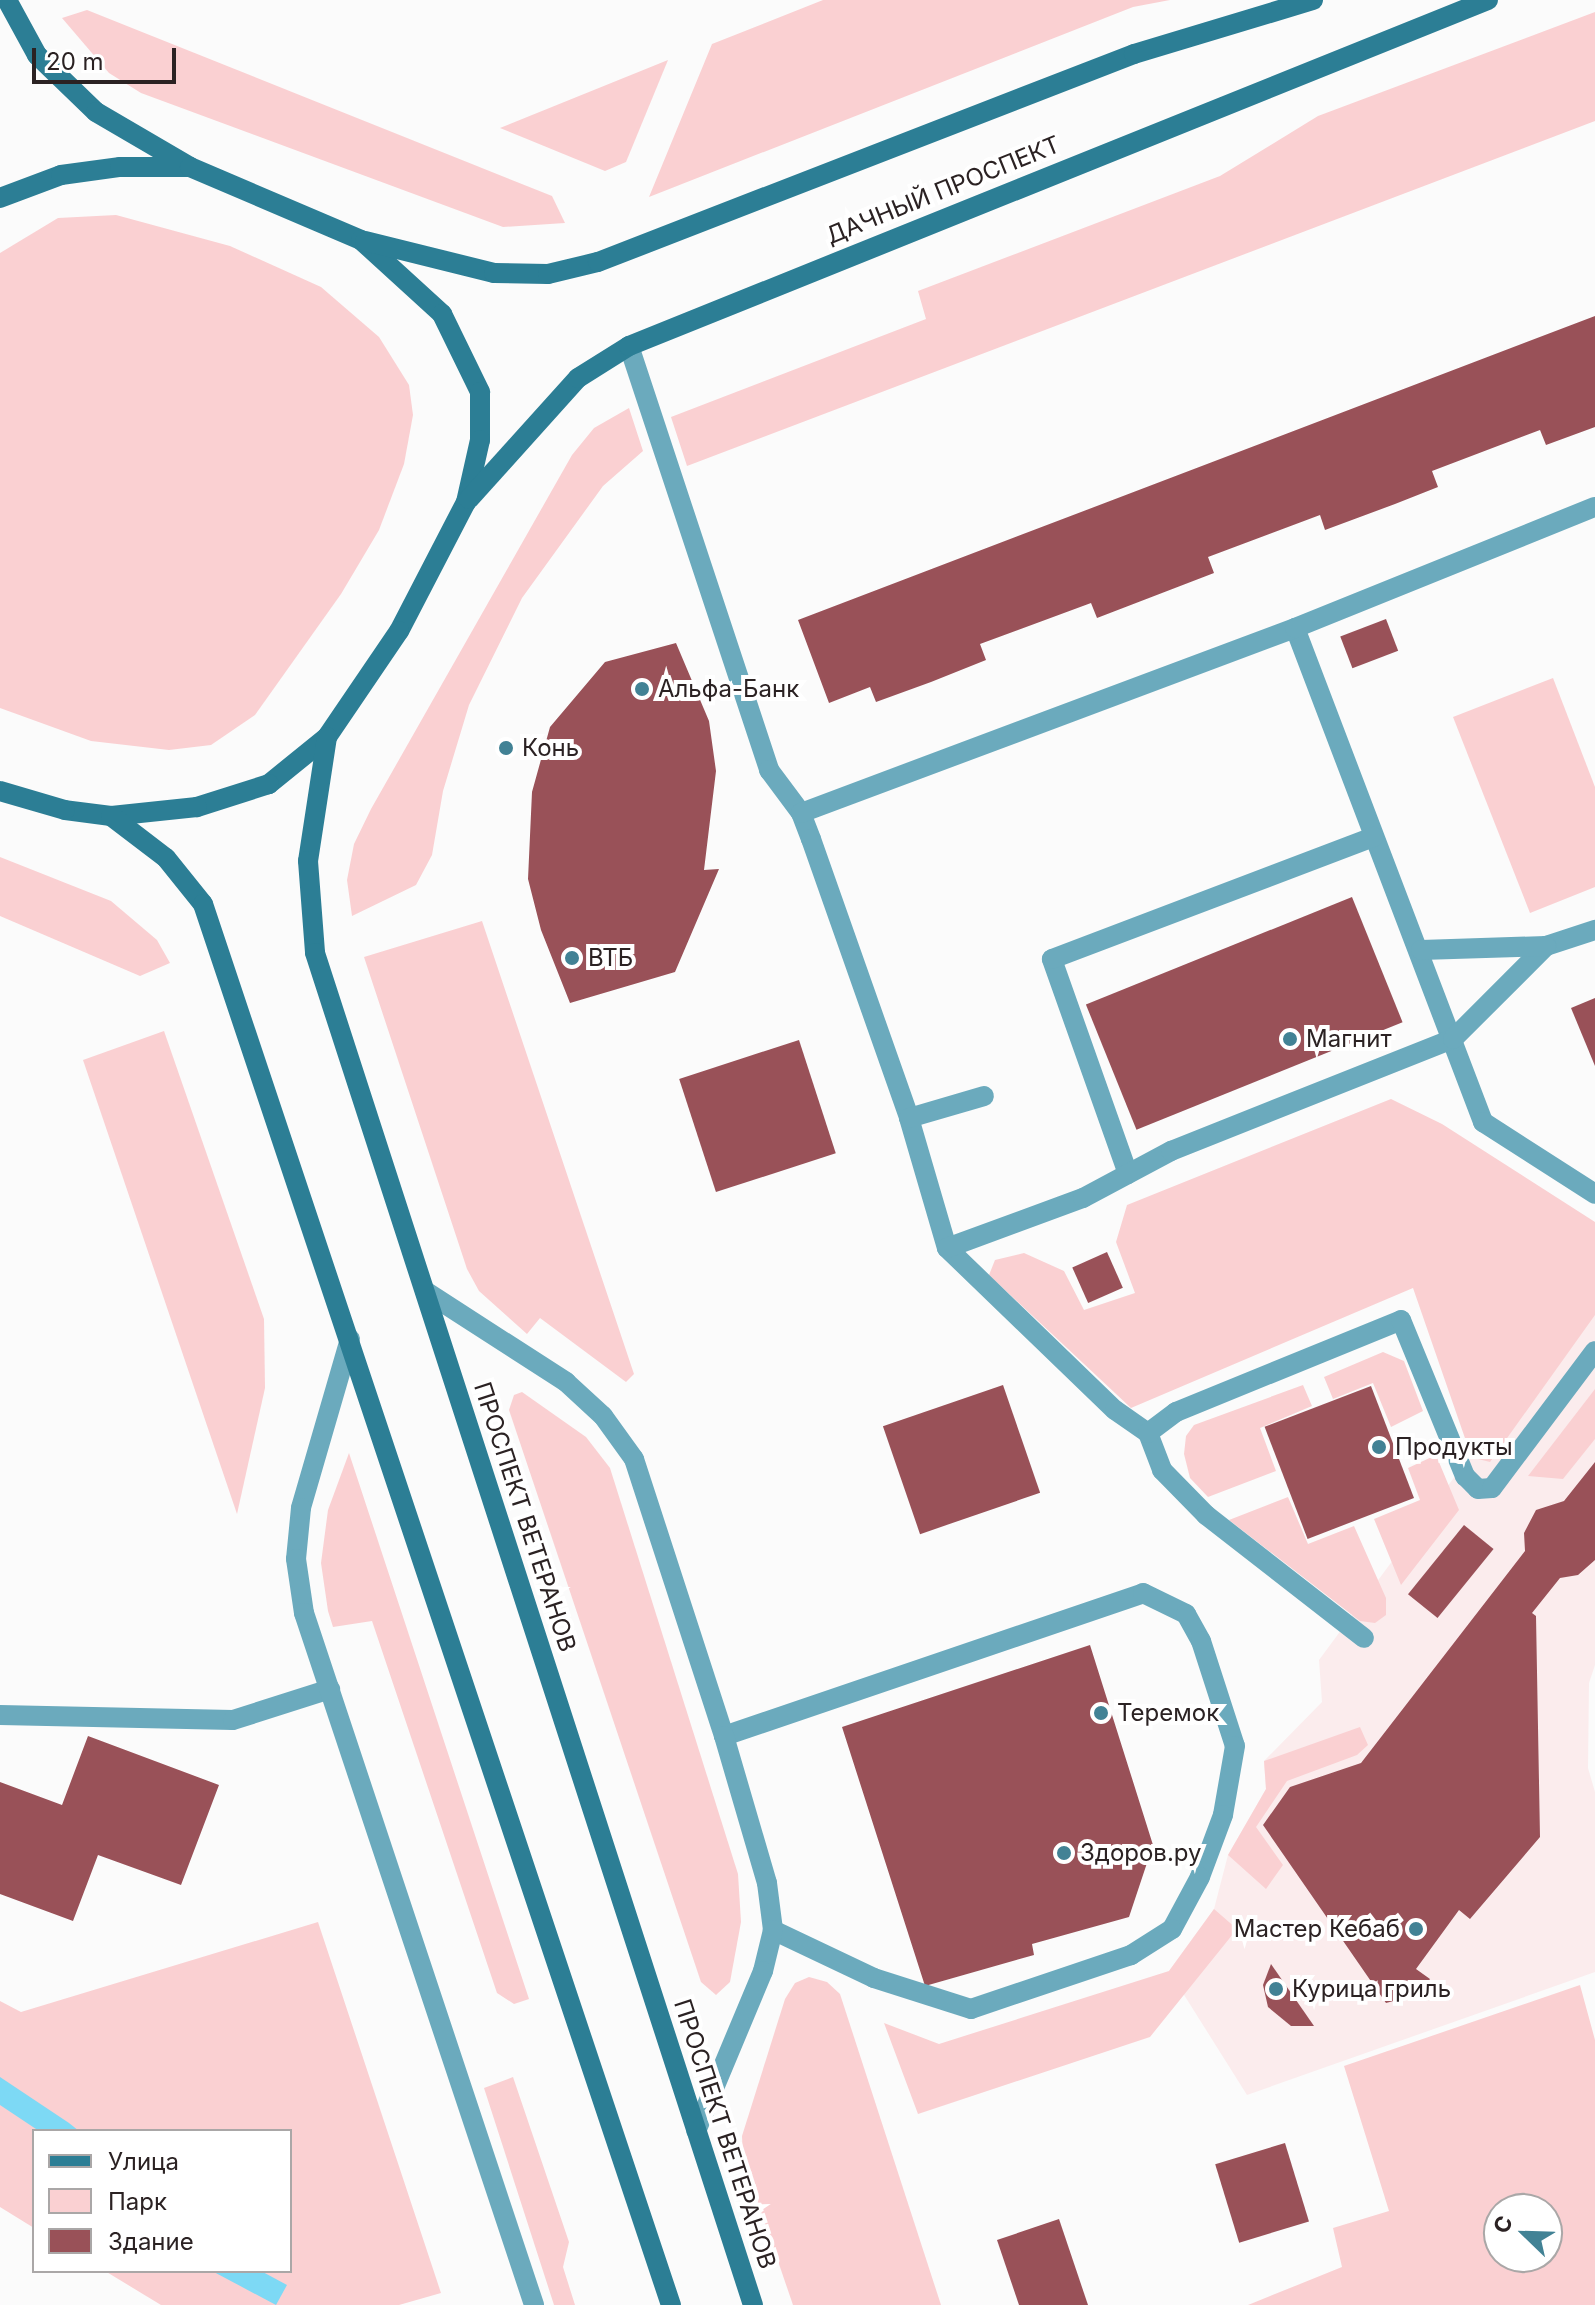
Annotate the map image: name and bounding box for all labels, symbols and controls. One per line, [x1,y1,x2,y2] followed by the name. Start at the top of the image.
[36,32,180,82] scale bar
[46,47,104,76] text: 20 m
[822,130,1064,250] street label: ДАЧНЫЙ ПРОСПЕКТ
[658,675,799,703] place label: Альфа-Банк
[633,680,651,698] marker: Альфа-Банк
[522,734,579,762] place label: Конь
[497,739,515,757] marker: Конь
[588,944,633,972] place label: ВТБ
[563,949,581,967] marker: ВТБ
[1306,1025,1392,1053] place label: Магнит
[1281,1030,1299,1048] marker: Магнит
[468,1379,582,1655] street label: ПРОСПЕКТ ВЕТЕРАНОВ
[1395,1433,1513,1461] place label: Продукты
[1370,1438,1388,1456] marker: Продукты
[1117,1699,1219,1727] place label: Теремок
[1092,1704,1110,1722] marker: Теремок
[1080,1839,1202,1867] place label: Здоров.ру
[1055,1844,1073,1862] marker: Здоров.ру
[1234,1915,1400,1943] place label: Мастер Кебаб
[1407,1920,1425,1938] marker: Мастер Кебаб
[1292,1975,1451,2003] place label: Курица гриль
[1267,1980,1285,1998] marker: Курица гриль
[668,1996,782,2272] street label: ПРОСПЕКТ ВЕТЕРАНОВ
[32,2129,292,2273] legend
[108,2147,179,2176] text: Улица
[108,2187,167,2216] text: Парк
[1483,2193,1563,2273] north arrow
[1488,2212,1518,2237] text: С
[108,2227,194,2256] text: Здание

